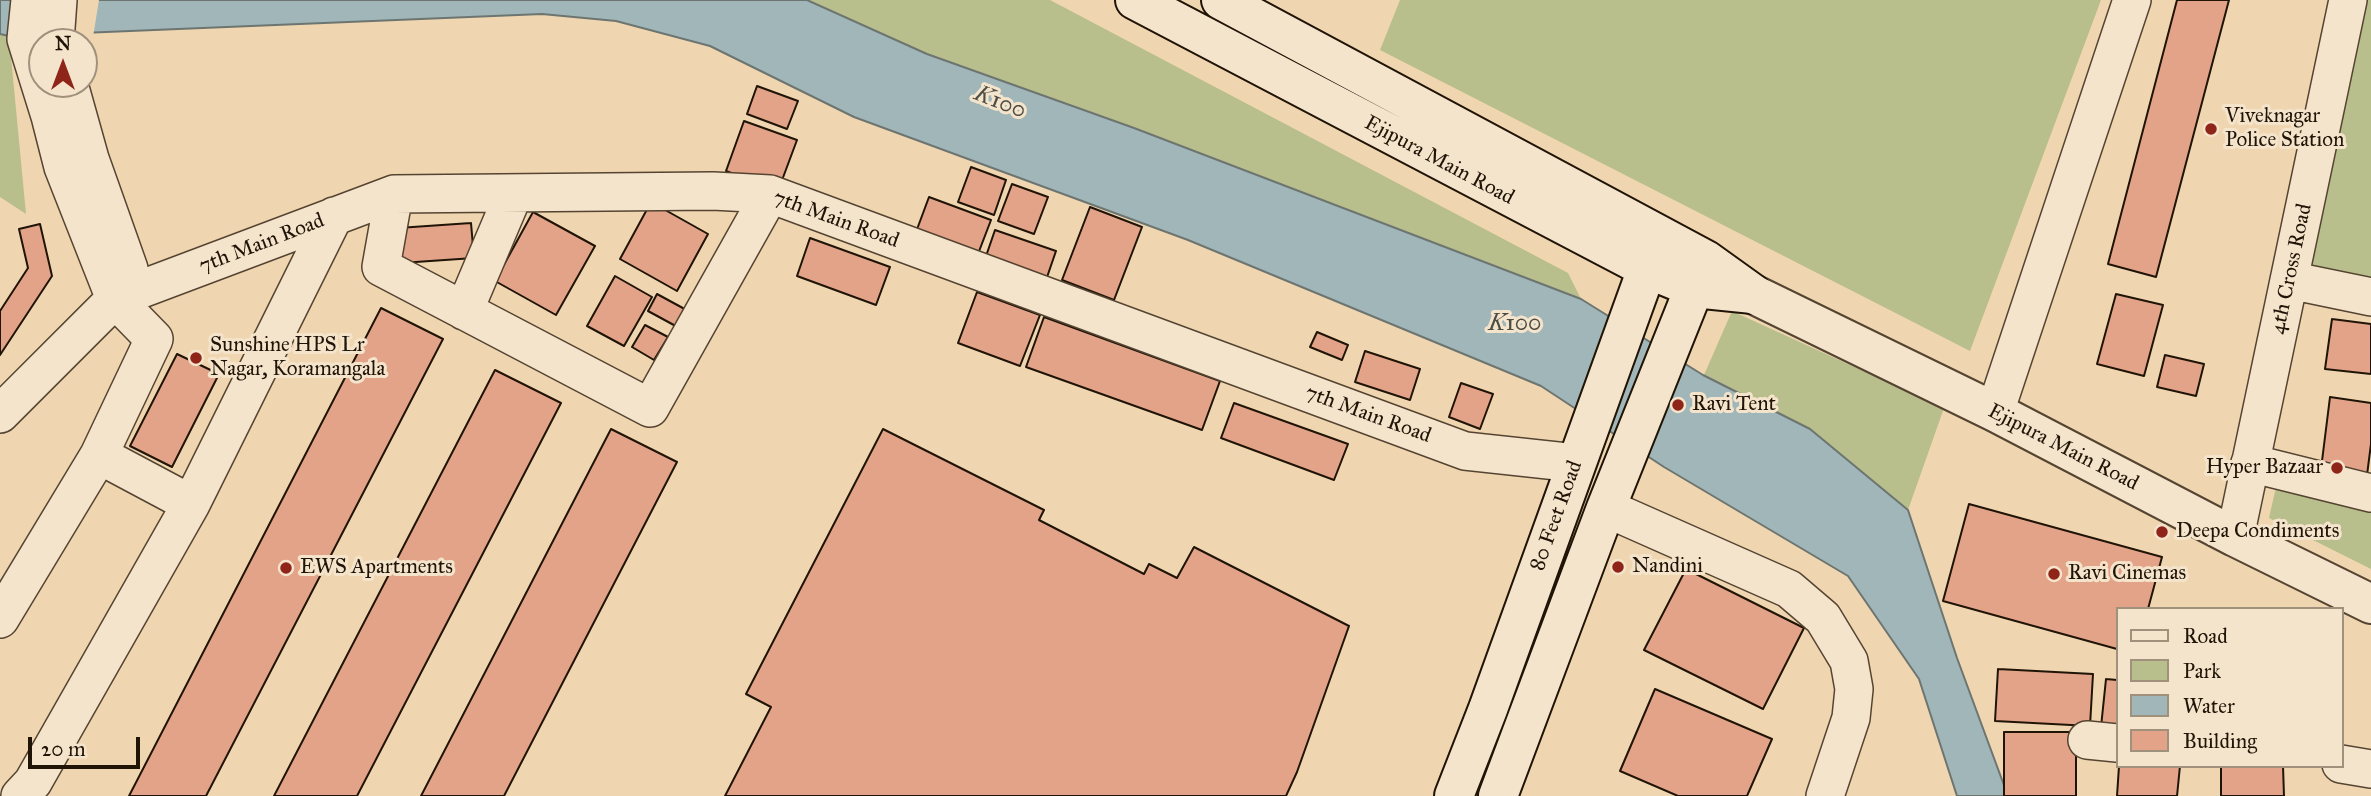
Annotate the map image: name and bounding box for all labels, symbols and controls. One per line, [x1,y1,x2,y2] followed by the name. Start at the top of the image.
[28,28,98,98] north arrow
[55,32,71,55] text: N
[970,81,1030,125] water label: K100
[2225,104,2344,154] place label: Viveknagar Police Station
[1360,111,1518,211] street label: Ejipura Main Road
[2203,121,2219,137] marker: Viveknagar Police Station
[770,186,902,254] street label: 7th Main Road
[2266,201,2318,337] street label: 4th Cross Road
[196,209,328,279] street label: 7th Main Road
[1489,310,1541,338] water label: K100
[210,333,385,383] place label: Sunshine HPS Lr Nagar, Koramangala
[188,350,204,366] marker: Sunshine HPS Lr Nagar, Koramangala
[1302,381,1434,449] street label: 7th Main Road
[1692,392,1776,418] place label: Ravi Tent
[1670,397,1686,413] marker: Ravi Tent
[1983,399,2143,497] street label: Ejipura Main Road
[2206,455,2323,481] place label: Hyper Bazaar
[1525,457,1589,575] street label: 80 Feet Road
[2329,460,2345,476] marker: Hyper Bazaar
[2176,519,2339,545] place label: Deepa Condiments
[2154,524,2170,540] marker: Deepa Condiments
[1632,554,1703,580] place label: Nandini
[300,555,453,581] place label: EWS Apartments
[1610,559,1626,575] marker: Nandini
[278,560,294,576] marker: EWS Apartments
[2068,561,2186,587] place label: Ravi Cinemas
[2046,566,2062,582] marker: Ravi Cinemas
[2116,607,2343,768] legend
[2183,623,2228,649] text: Road
[2183,658,2221,684] text: Park
[2183,693,2235,719] text: Water
[32,722,144,766] scale bar
[2183,728,2257,754] text: Building
[41,736,86,762] text: 20 m

